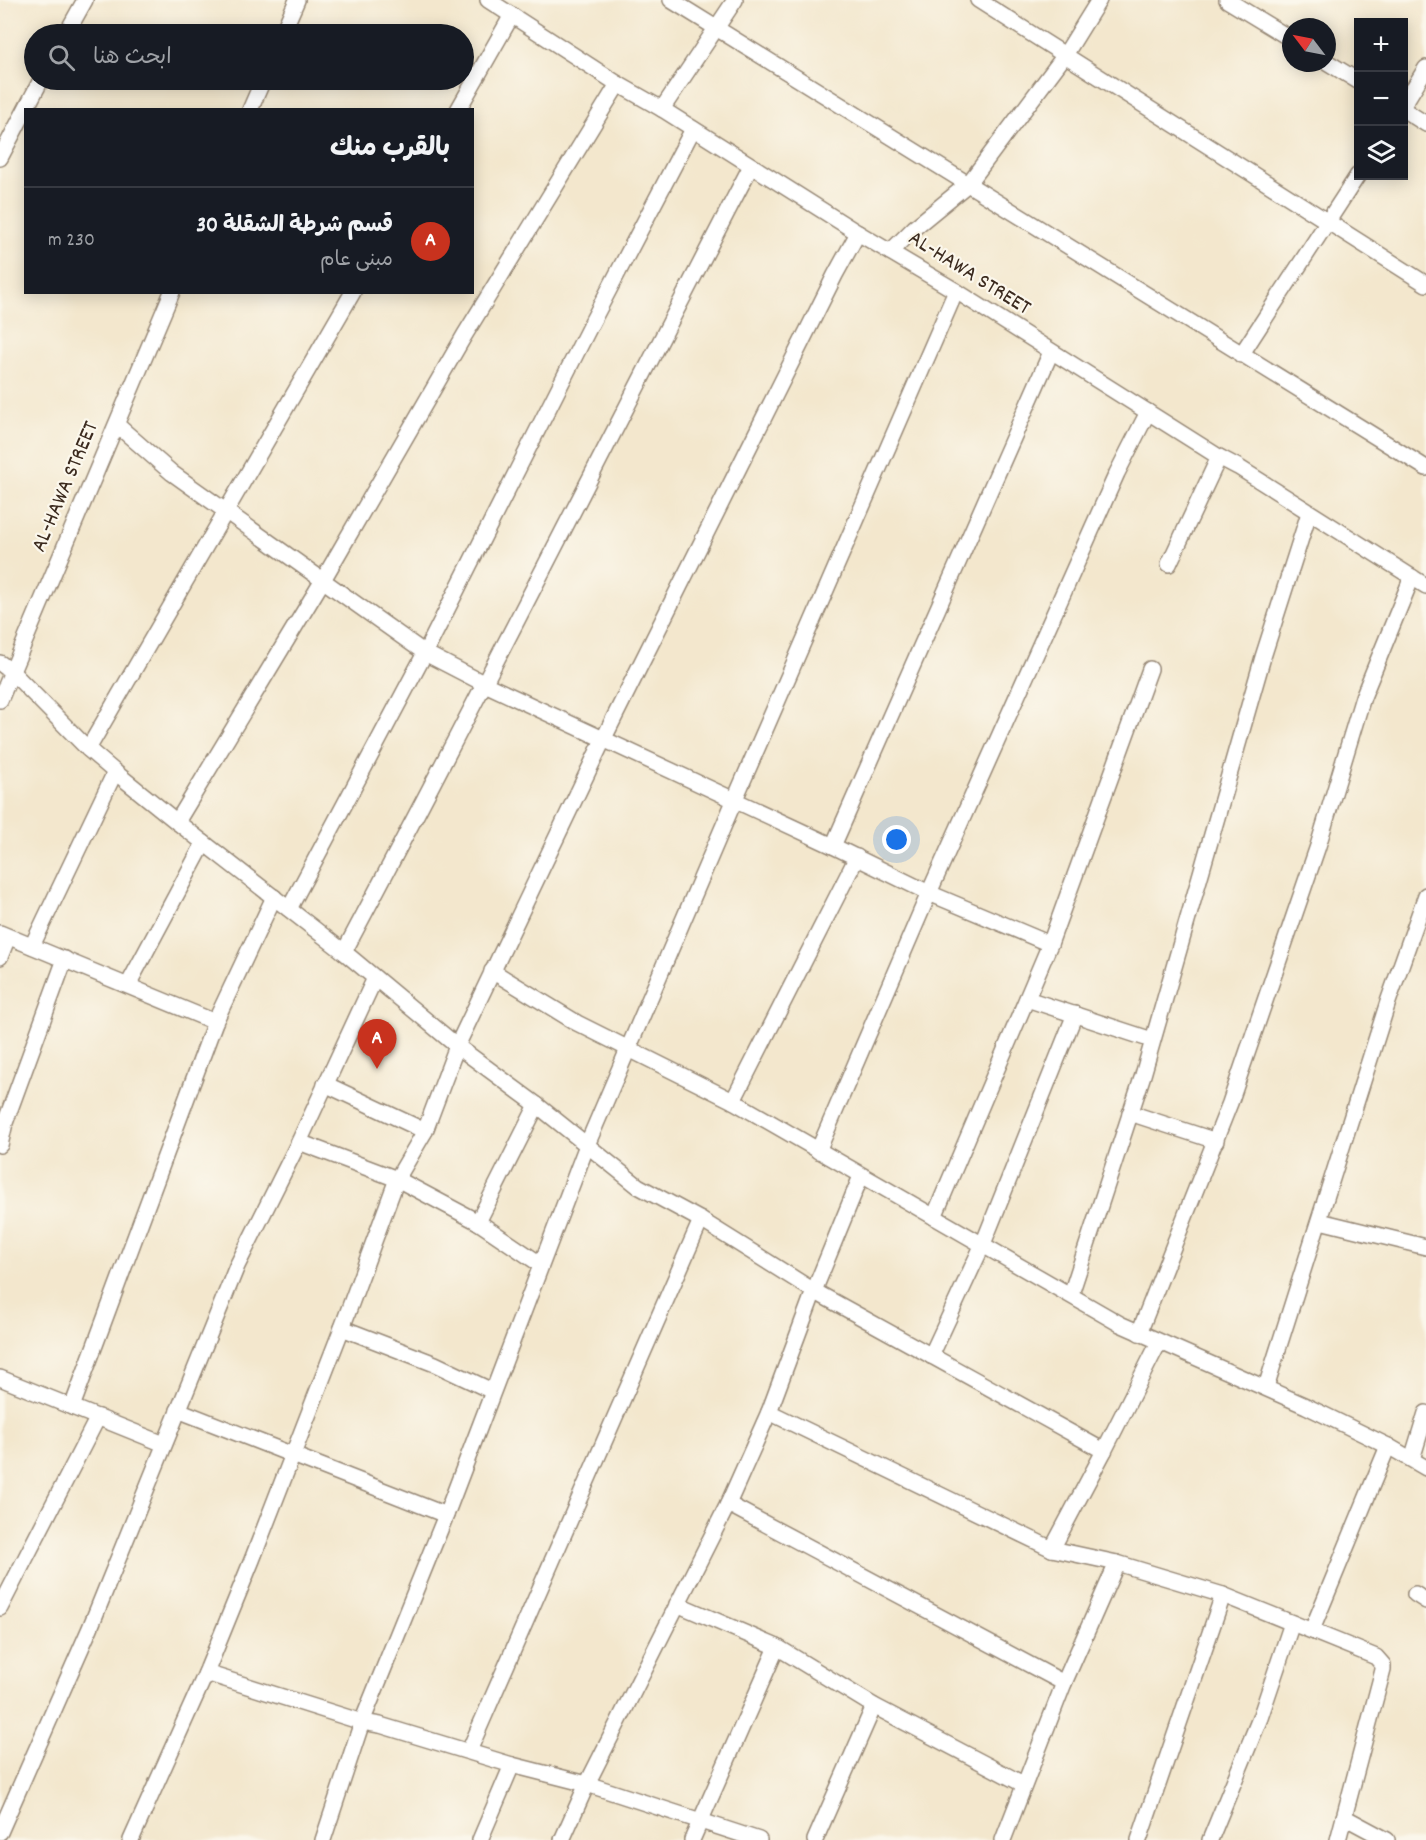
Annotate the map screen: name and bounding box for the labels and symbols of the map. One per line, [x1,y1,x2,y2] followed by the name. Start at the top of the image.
[1282,18,1336,72] north arrow
[902,224,1037,324] street label: AL-HAWA STREET
[24,417,108,557] street label: AL-HAWA STREET
[882,825,911,854] your location
[358,1020,397,1069] pin: A

